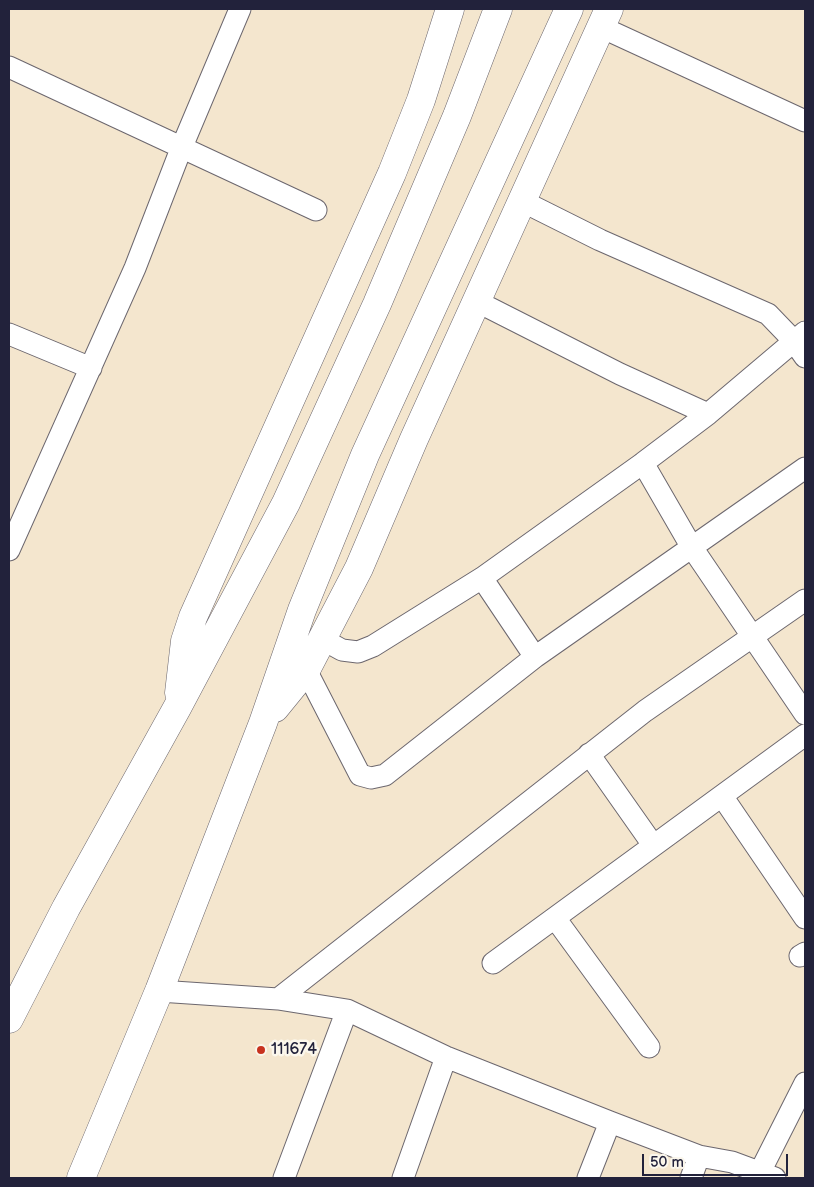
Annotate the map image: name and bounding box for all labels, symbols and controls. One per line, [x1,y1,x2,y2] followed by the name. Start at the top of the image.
[271,1040,317,1060] place label: 111674
[255,1044,267,1056] marker: 111674
[644,1144,790,1176] scale bar
[650,1153,684,1172] text: 50 m

